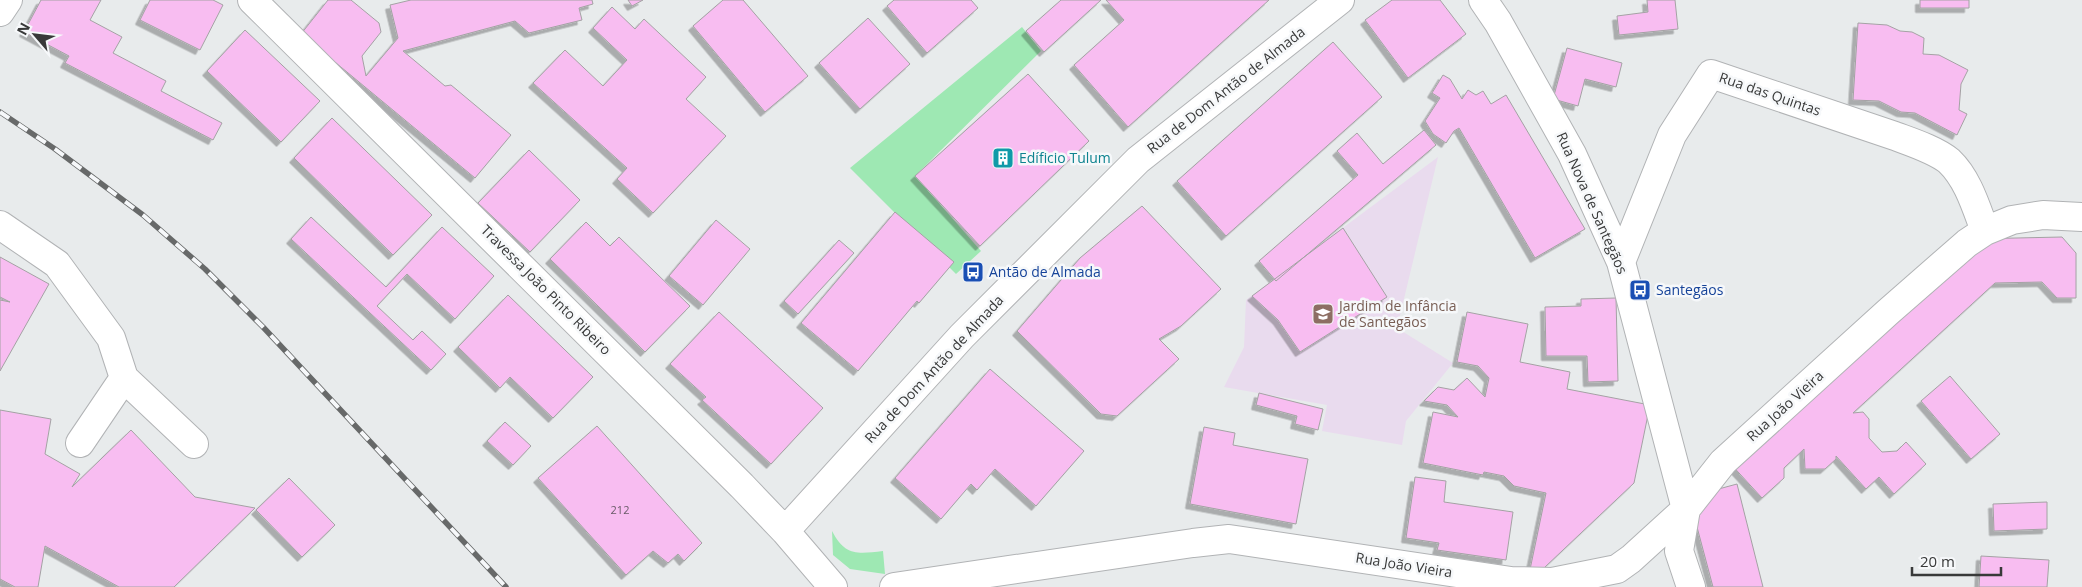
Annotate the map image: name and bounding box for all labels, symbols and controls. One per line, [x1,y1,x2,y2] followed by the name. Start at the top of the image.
[10,10,60,60] north arrow
[12,19,34,38] text: N
[1143,22,1309,157] street label: Rua de Dom Antão de Almada
[1717,67,1824,120] street label: Rua das Quintas
[1553,129,1632,277] street label: Rua Nova de Santegãos
[991,146,1015,170] building icon: Edíficio Tulum
[1019,148,1111,167] place label: Edíficio Tulum
[477,220,616,359] street label: Travessa João Pinto Ribeiro
[961,260,985,284] bus stop icon: Antão de Almada
[989,262,1101,281] place label: Antão de Almada
[1628,278,1652,302] bus stop icon: Santegãos
[1656,280,1724,299] place label: Santegãos
[860,291,1007,447] street label: Rua de Dom Antão de Almada
[1337,296,1457,331] place label: Jardim de Infância de Santegãos
[1311,302,1335,326] school or university icon: Jardim de Infância de Santegãos
[1742,366,1827,445] street label: Rua João Vieira
[611,502,629,517] house number: 212
[1912,544,2001,576] scale bar
[1354,548,1454,582] street label: Rua João Vieira
[1920,551,1955,571] text: 20 m

